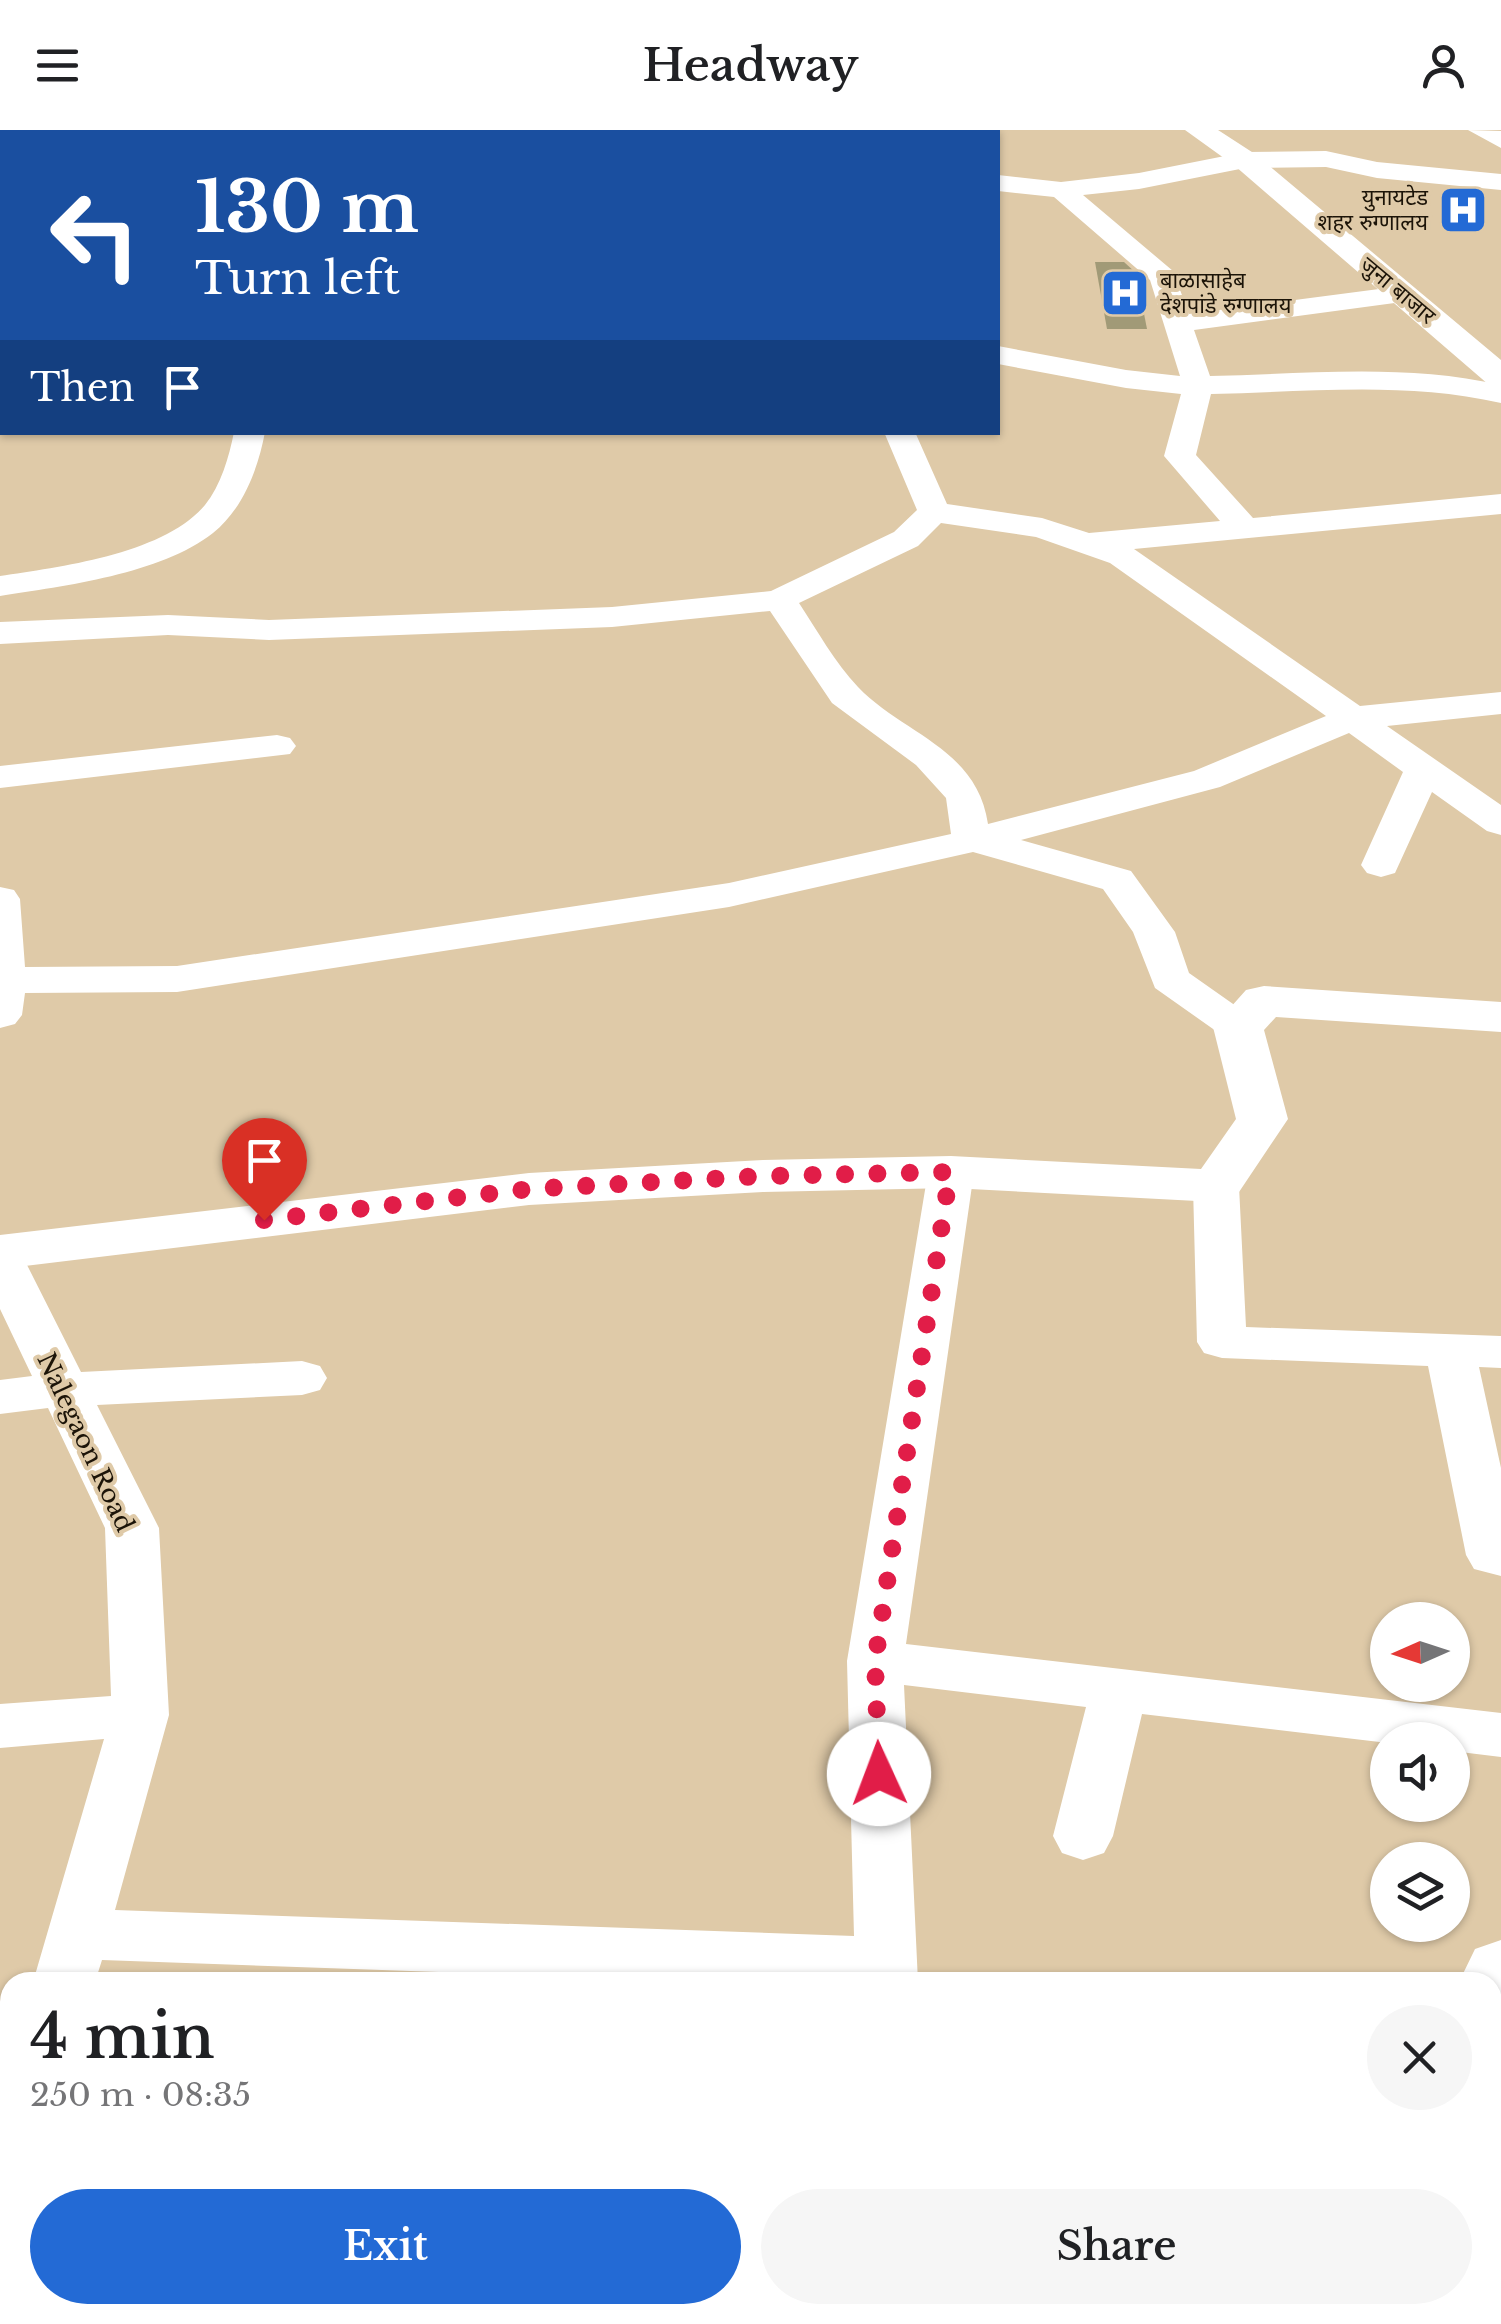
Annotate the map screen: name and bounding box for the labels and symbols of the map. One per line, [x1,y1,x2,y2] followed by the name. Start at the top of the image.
[1317,184,1429,236] place label: युनायटेड शहर रुग्णालय
[1437,184,1489,236] hospital icon: युनायटेड शहर रुग्णालय
[1354,251,1442,331] street label: जुना बाजार
[1099,267,1151,319] hospital icon: बाळासाहेब देशपांडे रुग्णालय
[1160,267,1293,319] place label: बाळासाहेब देशपांडे रुग्णालय
[222,1118,307,1221] pin
[30,1348,141,1537] street label: Nalegaon Road
[1370,1602,1470,1702] north arrow
[827,1722,931,1826] position arrow

